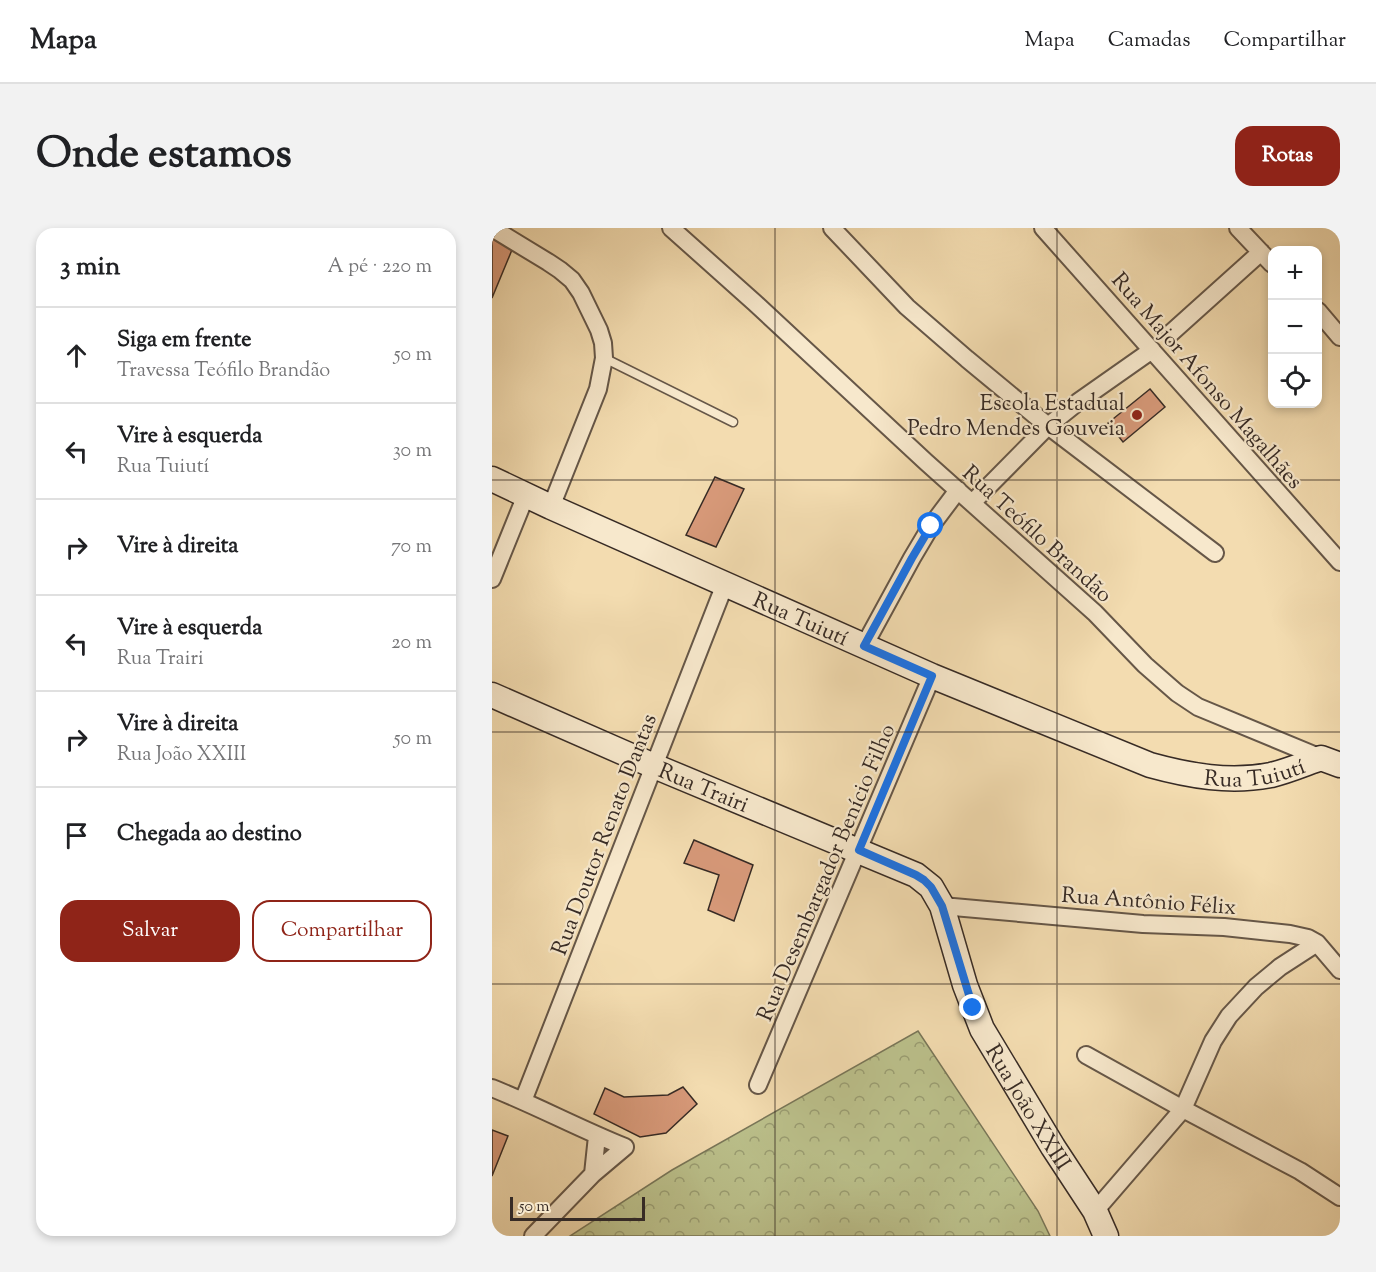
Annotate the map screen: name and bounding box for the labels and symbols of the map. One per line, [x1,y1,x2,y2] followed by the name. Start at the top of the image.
[1102,267,1309,497] street label: Rua Major Afonso Magalhães
[907,389,1125,446] place label: Escola Estadual Pedro Mendes Gouveia
[1130,408,1144,422] marker: Escola Estadual Pedro Mendes Gouveia
[954,459,1118,611] street label: Rua Teófilo Brandão
[917,512,943,538] route start
[747,586,853,656] street label: Rua Tuiutí
[545,710,667,961] street label: Rua Doutor Renato Dantas
[750,720,905,1027] street label: Rua Desembargador Benício Filho
[1203,752,1311,798] street label: Rua Tuiutí
[653,756,753,823] street label: Rua Trairi
[1060,881,1237,925] street label: Rua Antônio Félix
[959,994,985,1020] route end
[976,1039,1077,1178] street label: Rua João XXIII
[510,1194,645,1222] scale bar

